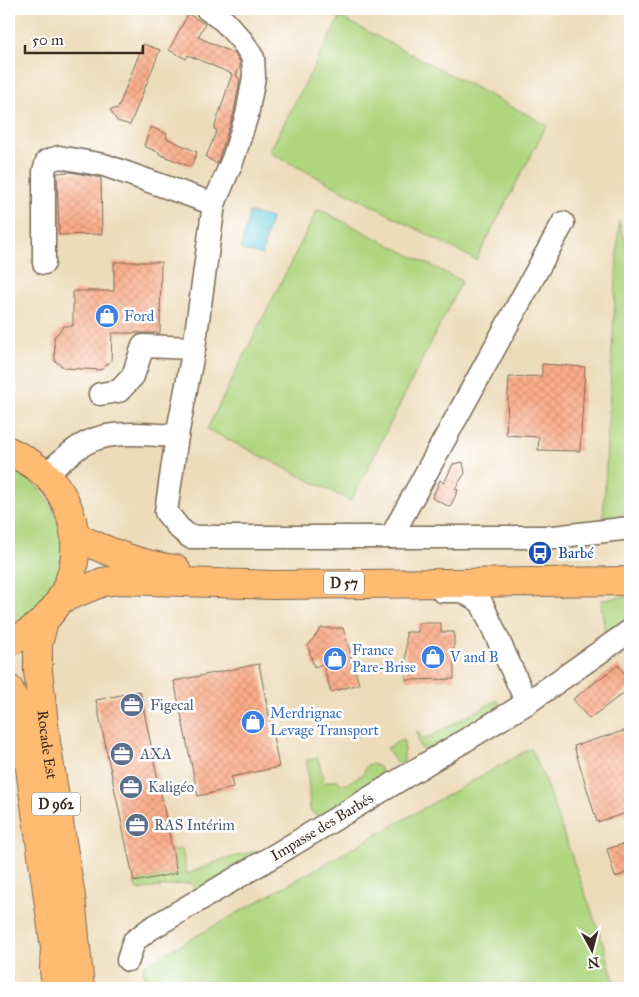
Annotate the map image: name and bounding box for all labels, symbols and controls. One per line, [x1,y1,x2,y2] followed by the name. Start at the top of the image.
[25,22,142,54] scale bar
[32,31,64,49] text: 50 m
[94,303,120,329] shop icon: Ford
[124,307,155,325] place label: Ford
[527,540,553,566] bus stop icon: Barbé
[558,544,594,562] place label: Barbé
[324,572,364,594] road number: D 57
[352,641,416,676] place label: France Pare-Brise
[420,644,446,670] shop icon: V and B
[322,646,348,672] shop icon: France Pare-Brise
[449,648,499,666] place label: V and B
[119,692,145,718] office icon: Figecal
[150,696,195,714] place label: Figecal
[270,704,379,739] place label: Merdrignac Levage Transport
[33,709,61,781] street label: Rocade Est
[240,709,266,735] shop icon: Merdrignac Levage Transport
[109,741,135,767] office icon: AXA
[139,745,172,763] place label: AXA
[118,774,144,800] office icon: Kaligéo
[148,778,194,796] place label: Kaligéo
[267,789,377,865] street label: Impasse des Barbés
[32,792,80,816] road number: D 962
[124,812,150,838] office icon: RAS Intérim
[154,816,235,834] place label: RAS Intérim
[566,924,616,974] north arrow
[586,953,600,972] text: N

